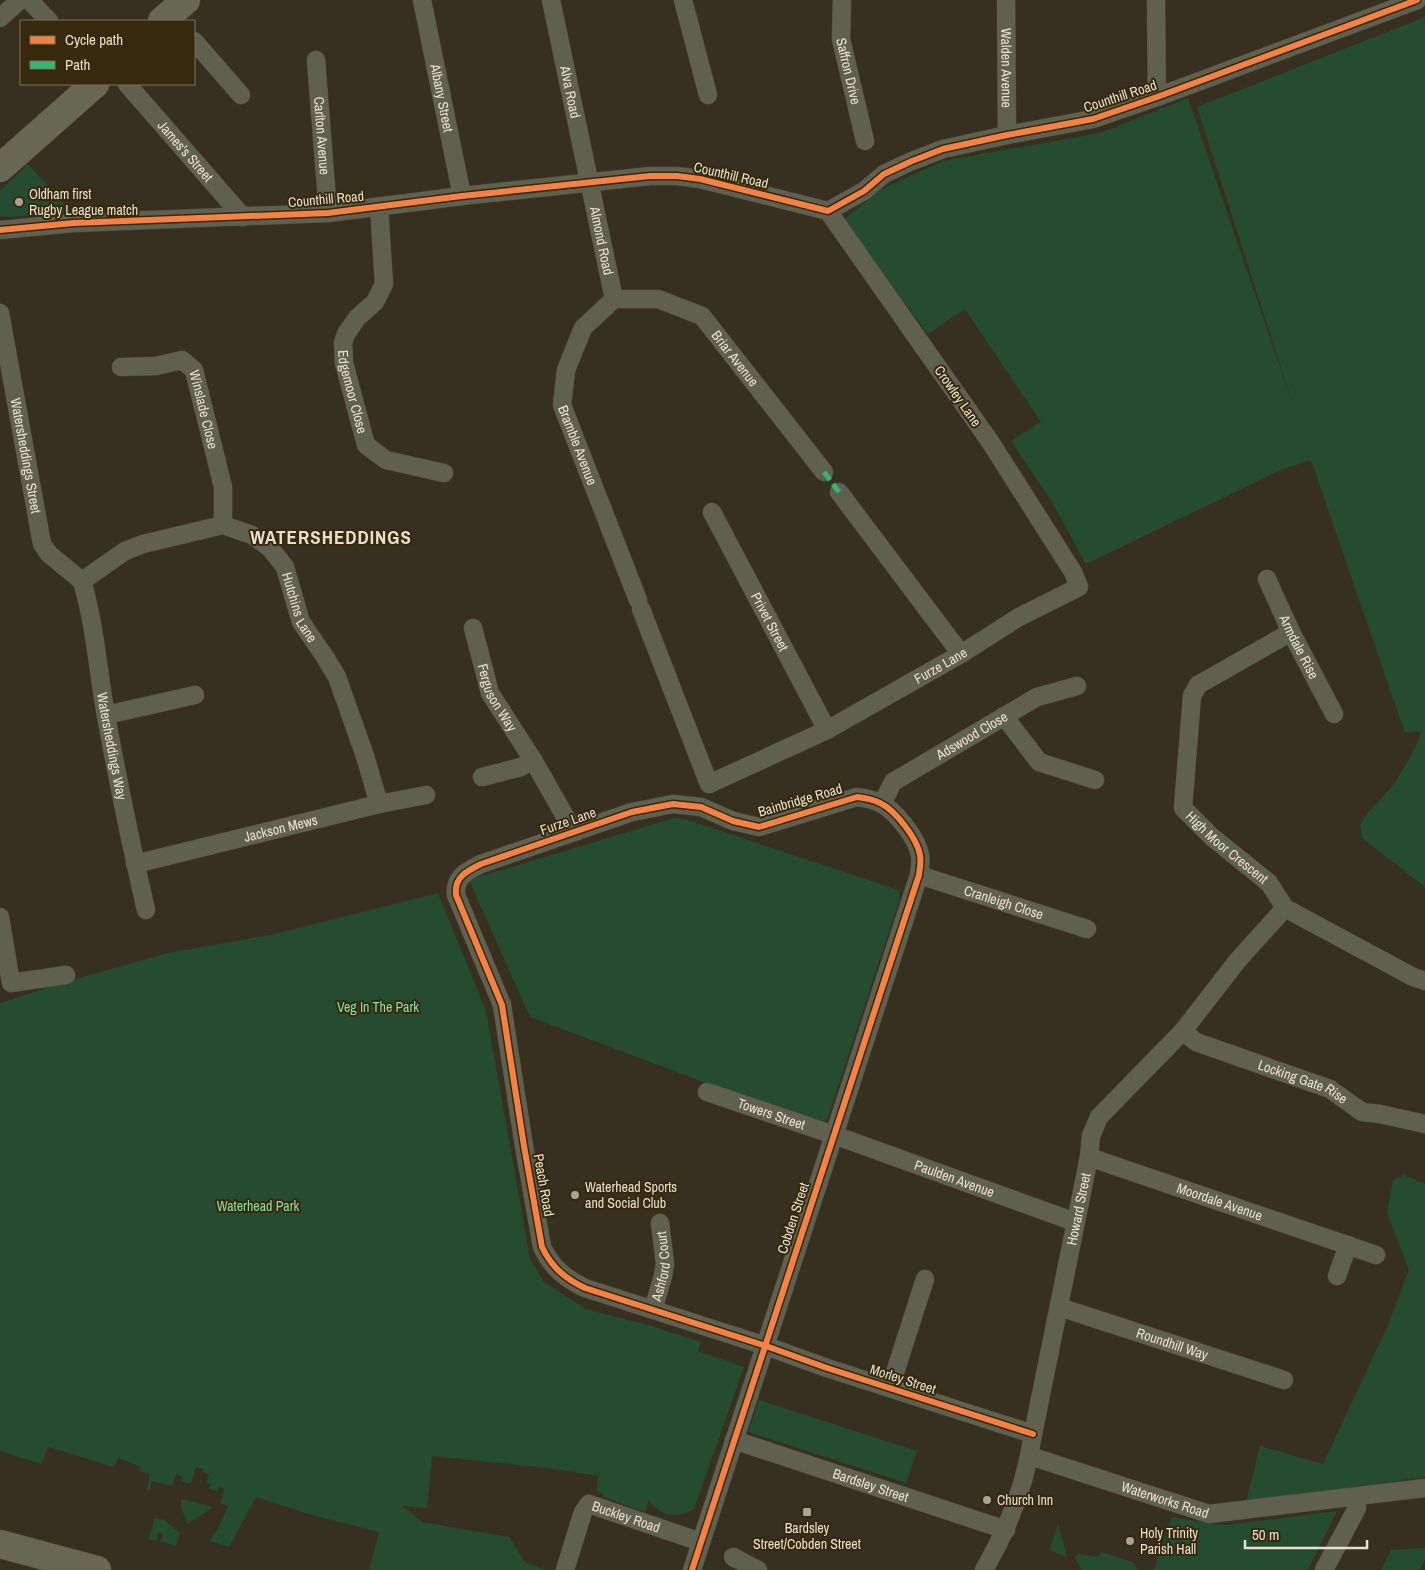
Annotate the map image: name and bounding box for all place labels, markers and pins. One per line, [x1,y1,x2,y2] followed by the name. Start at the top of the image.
[29,185,138,219] place label: Oldham first Rugby League match
[13,196,25,208] marker: Oldham first Rugby League match
[585,1178,677,1212] place label: Waterhead Sports and Social Club
[569,1189,581,1201] marker: Waterhead Sports and Social Club
[997,1491,1053,1509] place label: Church Inn
[981,1494,993,1506] marker: Church Inn
[801,1506,813,1518] marker: Bardsley Street/Cobden Street
[753,1519,861,1553] place label: Bardsley Street/Cobden Street
[1140,1524,1198,1558] place label: Holy Trinity Parish Hall
[1124,1535,1136,1547] marker: Holy Trinity Parish Hall

